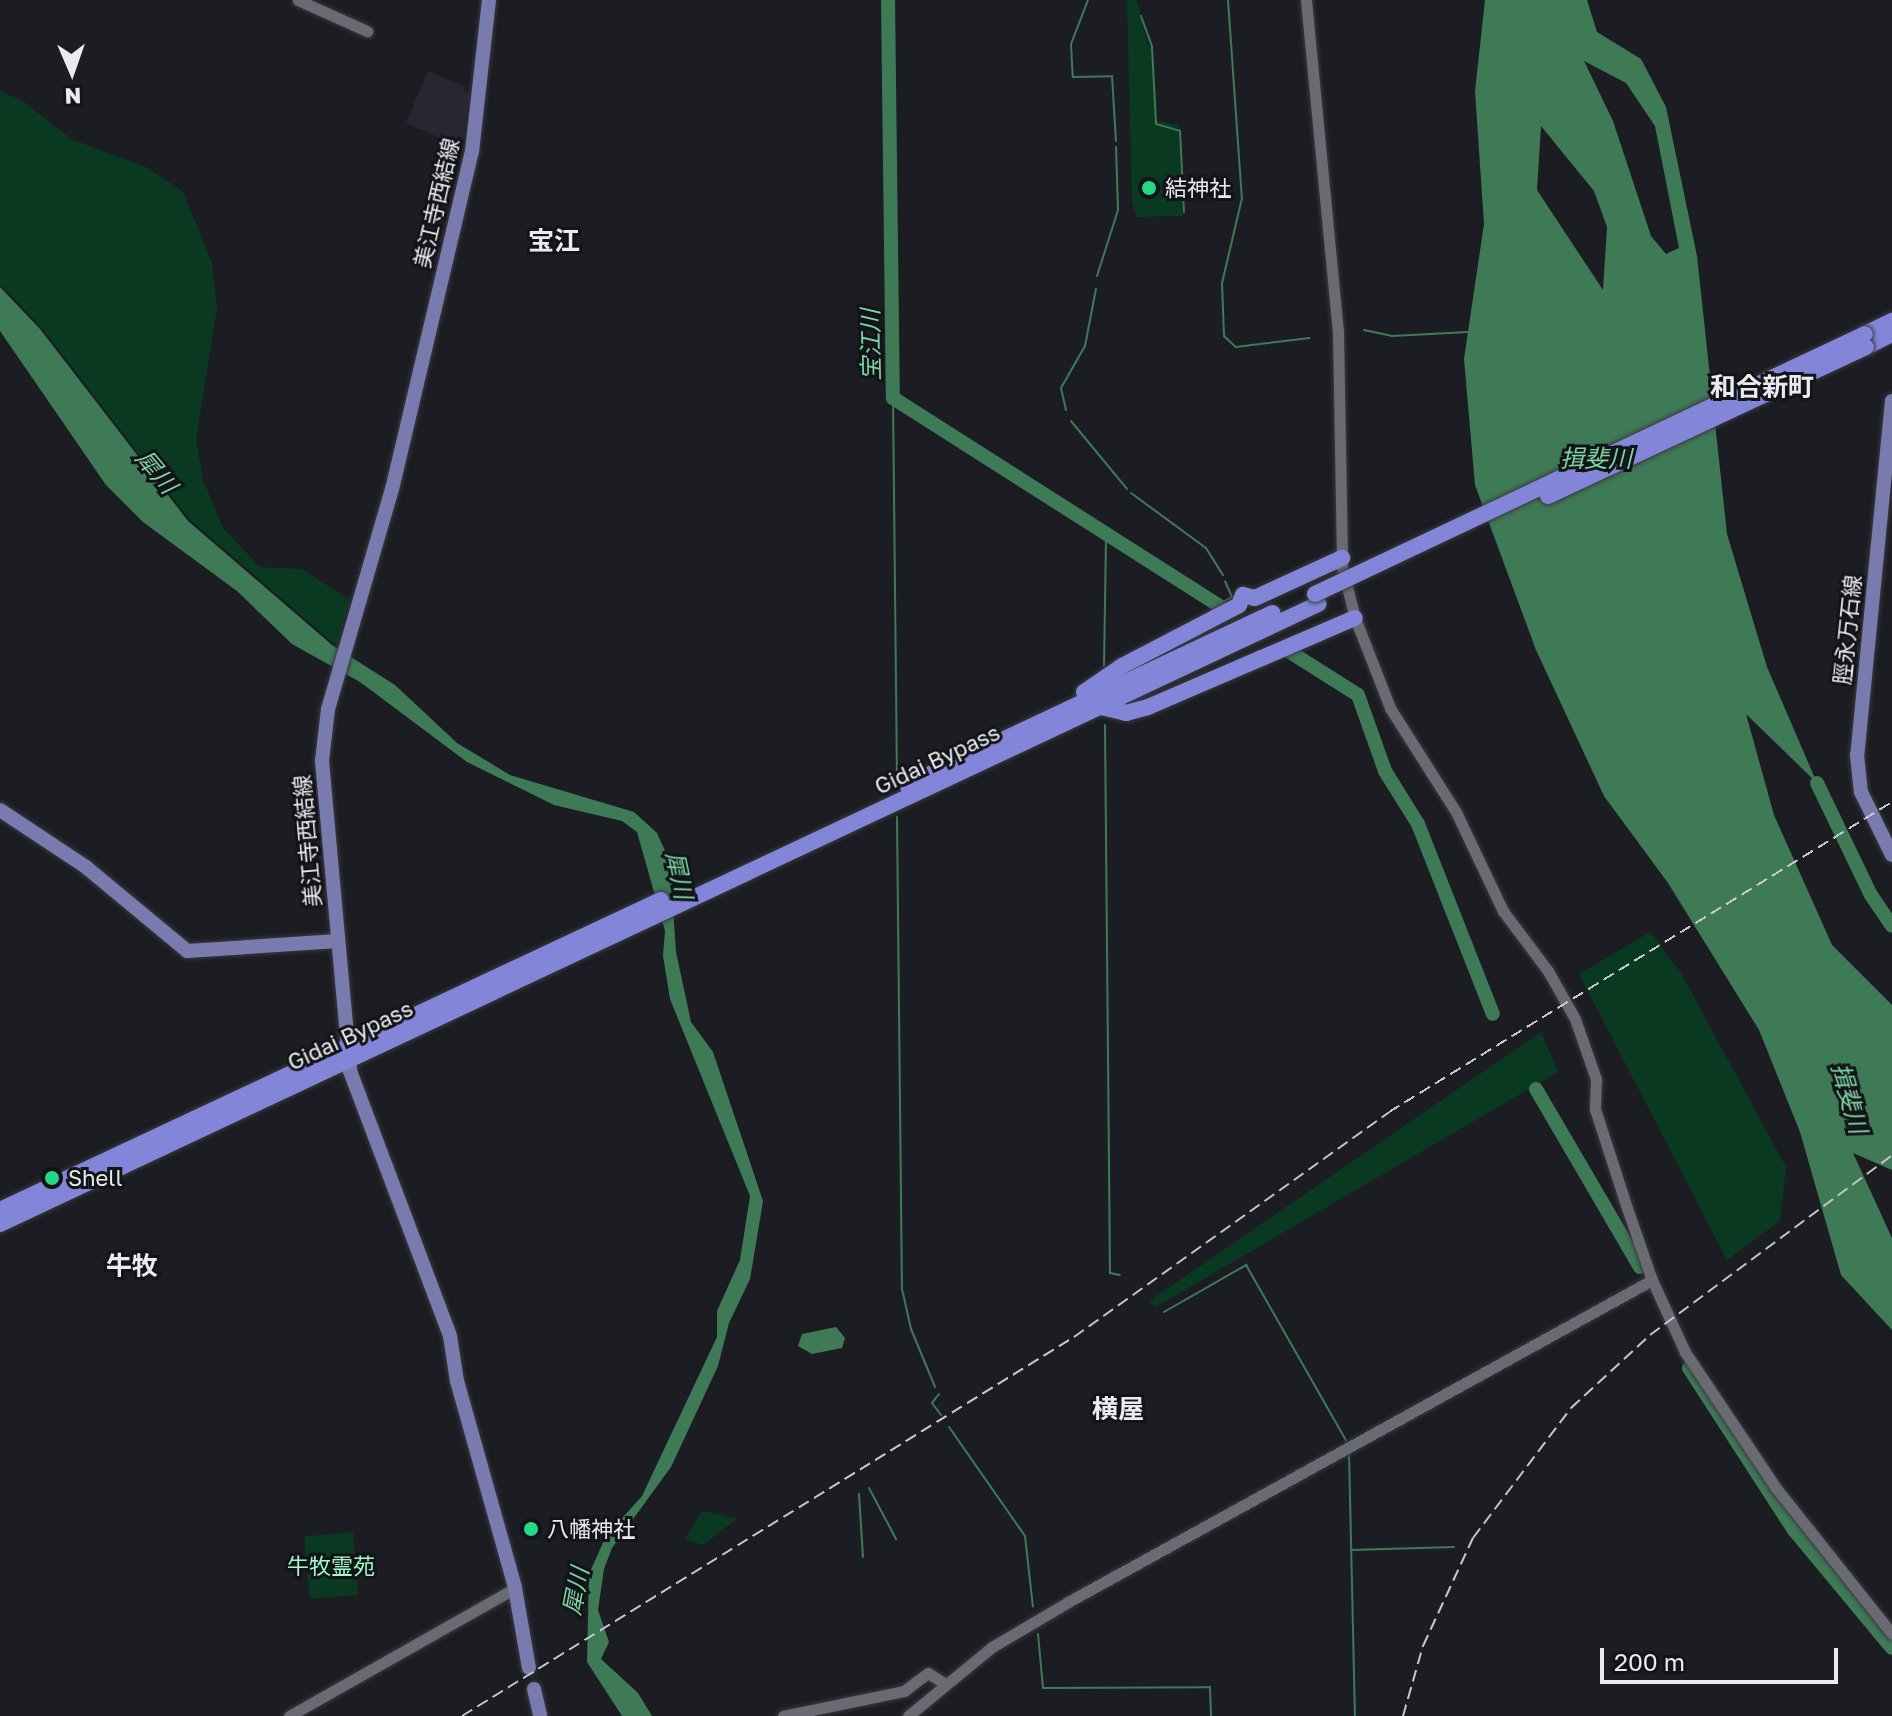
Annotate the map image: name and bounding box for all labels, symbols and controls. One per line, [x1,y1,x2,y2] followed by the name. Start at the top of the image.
[32,32,112,112] north arrow
[64,83,82,110] text: N
[408,136,464,270] street label: 美江寺西結線
[1165,175,1231,201] place label: 結神社
[1140,179,1158,197] marker: 結神社
[528,225,580,257] district label: 宝江
[855,309,885,381] water label: 宝江川
[1710,371,1814,403] district label: 和合新町
[131,443,183,499] water label: 犀川
[1560,444,1632,472] water label: 揖斐川
[1828,574,1866,686] street label: 脛永万石線
[870,719,1004,799] street label: Gidai Bypass
[288,774,326,908] street label: 美江寺西結線
[661,849,699,901] water label: 犀川
[283,995,417,1075] street label: Gidai Bypass
[1826,1059,1874,1137] water label: 揖斐川
[68,1165,122,1191] place label: Shell
[43,1169,61,1187] marker: Shell
[106,1250,158,1282] district label: 牛牧
[1092,1393,1144,1425] district label: 横屋
[547,1516,635,1542] place label: 八幡神社
[522,1520,540,1538] marker: 八幡神社
[287,1553,375,1579] park label: 牛牧霊苑
[556,1565,594,1617] water label: 犀川
[1604,1632,1842,1682] scale bar
[1614,1647,1685,1676] text: 200 m

